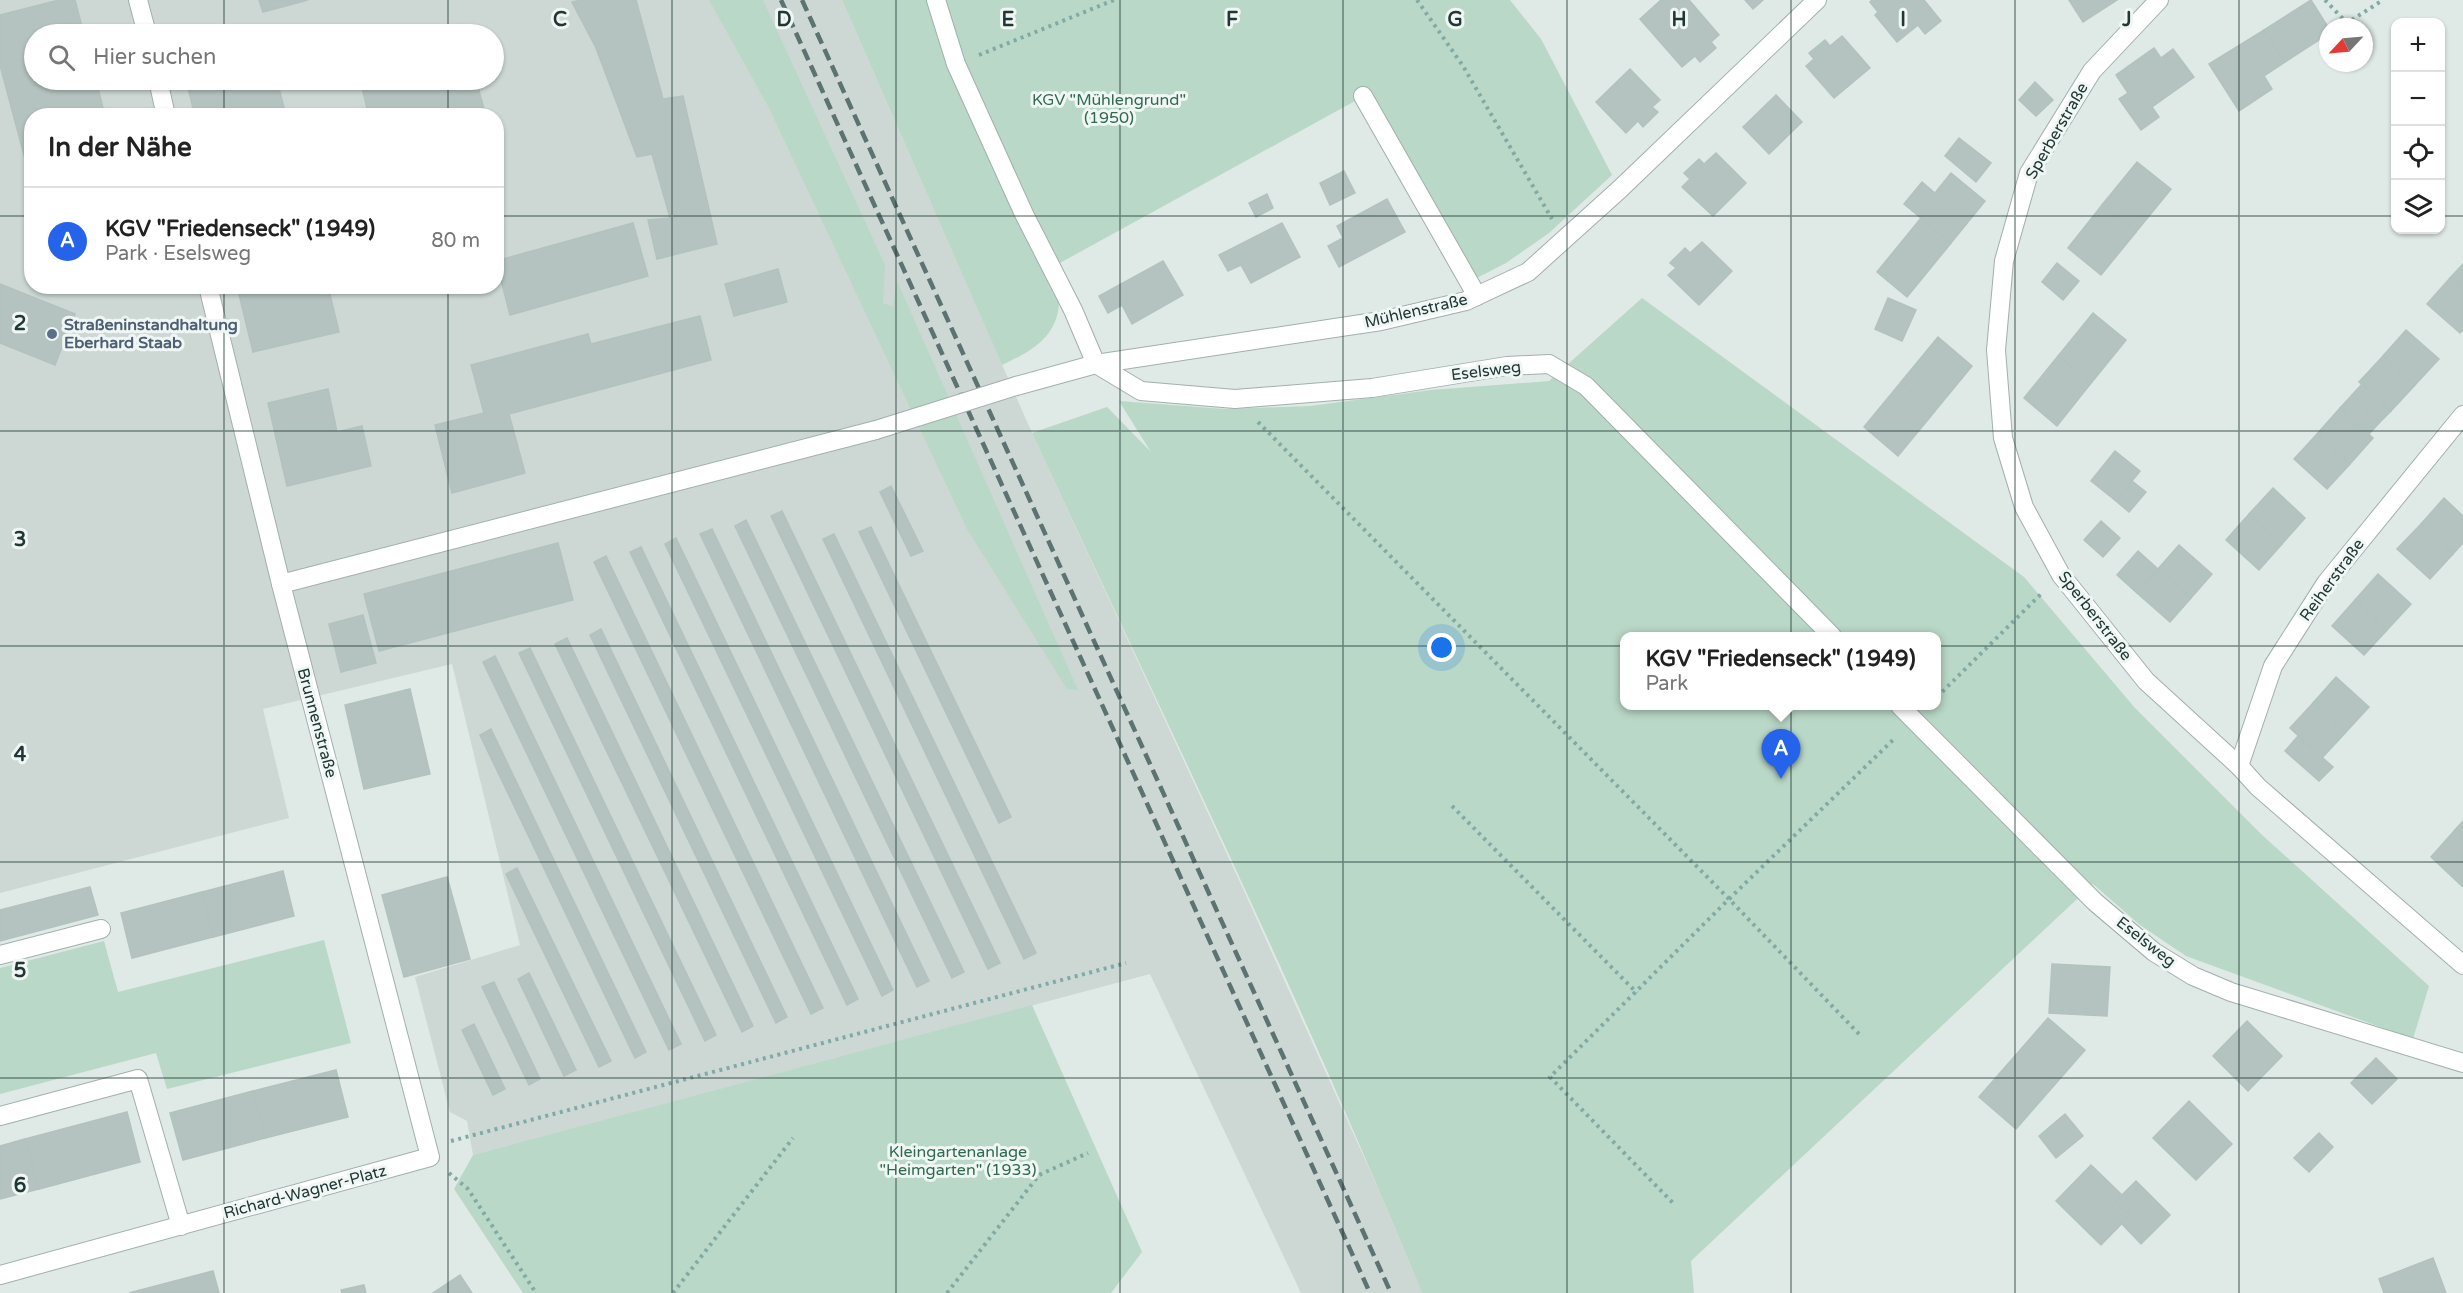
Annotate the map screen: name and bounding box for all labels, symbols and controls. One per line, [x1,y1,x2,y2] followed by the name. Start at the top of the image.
[553,8,567,32] text: C
[776,8,792,32] text: D
[1002,8,1015,32] text: E
[1226,8,1238,32] text: F
[1447,8,1463,32] text: G
[1671,8,1687,32] text: H
[1900,8,1906,32] text: I
[2121,8,2132,32] text: J
[2319,18,2373,72] north arrow
[2391,18,2445,234] map controls
[2391,18,2445,72] button: +
[24,24,504,90] search box
[45,41,78,74] icon: search
[93,44,216,70] text: Hier suchen
[2391,72,2445,126] button: −
[2021,79,2093,183] street label: Sperberstraße
[1032,90,1186,128] park label: KGV "Mühlengrund" (1950)
[2391,126,2445,180] button: locate
[48,132,192,163] text: In der Nähe
[2391,180,2445,234] button: layers
[105,216,375,242] text: KGV "Friedenseck" (1949)
[60,229,75,253] text: A
[431,229,480,253] text: 80 m
[105,242,251,266] text: Park · Eselsweg
[1363,289,1469,333] street label: Mühlenstraße
[14,312,26,336] text: 2
[64,315,238,353] place label: Straßeninstandhaltung Eberhard Staab
[45,327,59,341] marker: Straßeninstandhaltung Eberhard Staab
[1450,357,1522,385] street label: Eselsweg
[14,528,26,552] text: 3
[2295,535,2369,625] street label: Reiherstraße
[2054,567,2136,665] street label: Sperberstraße
[1620,632,1941,710] popup
[1427,633,1456,662] your location
[1645,646,1916,672] text: KGV "Friedenseck" (1949)
[293,666,341,780] street label: Brunnenstraße
[1645,672,1688,696] text: Park
[1762,730,1800,779] pin: A
[14,743,27,767] text: 4
[2112,913,2180,971] street label: Eselsweg
[14,959,26,983] text: 5
[879,1142,1037,1180] park label: Kleingartenanlage "Heimgarten" (1933)
[221,1161,389,1223] street label: Richard-Wagner-Platz
[14,1174,26,1198] text: 6

